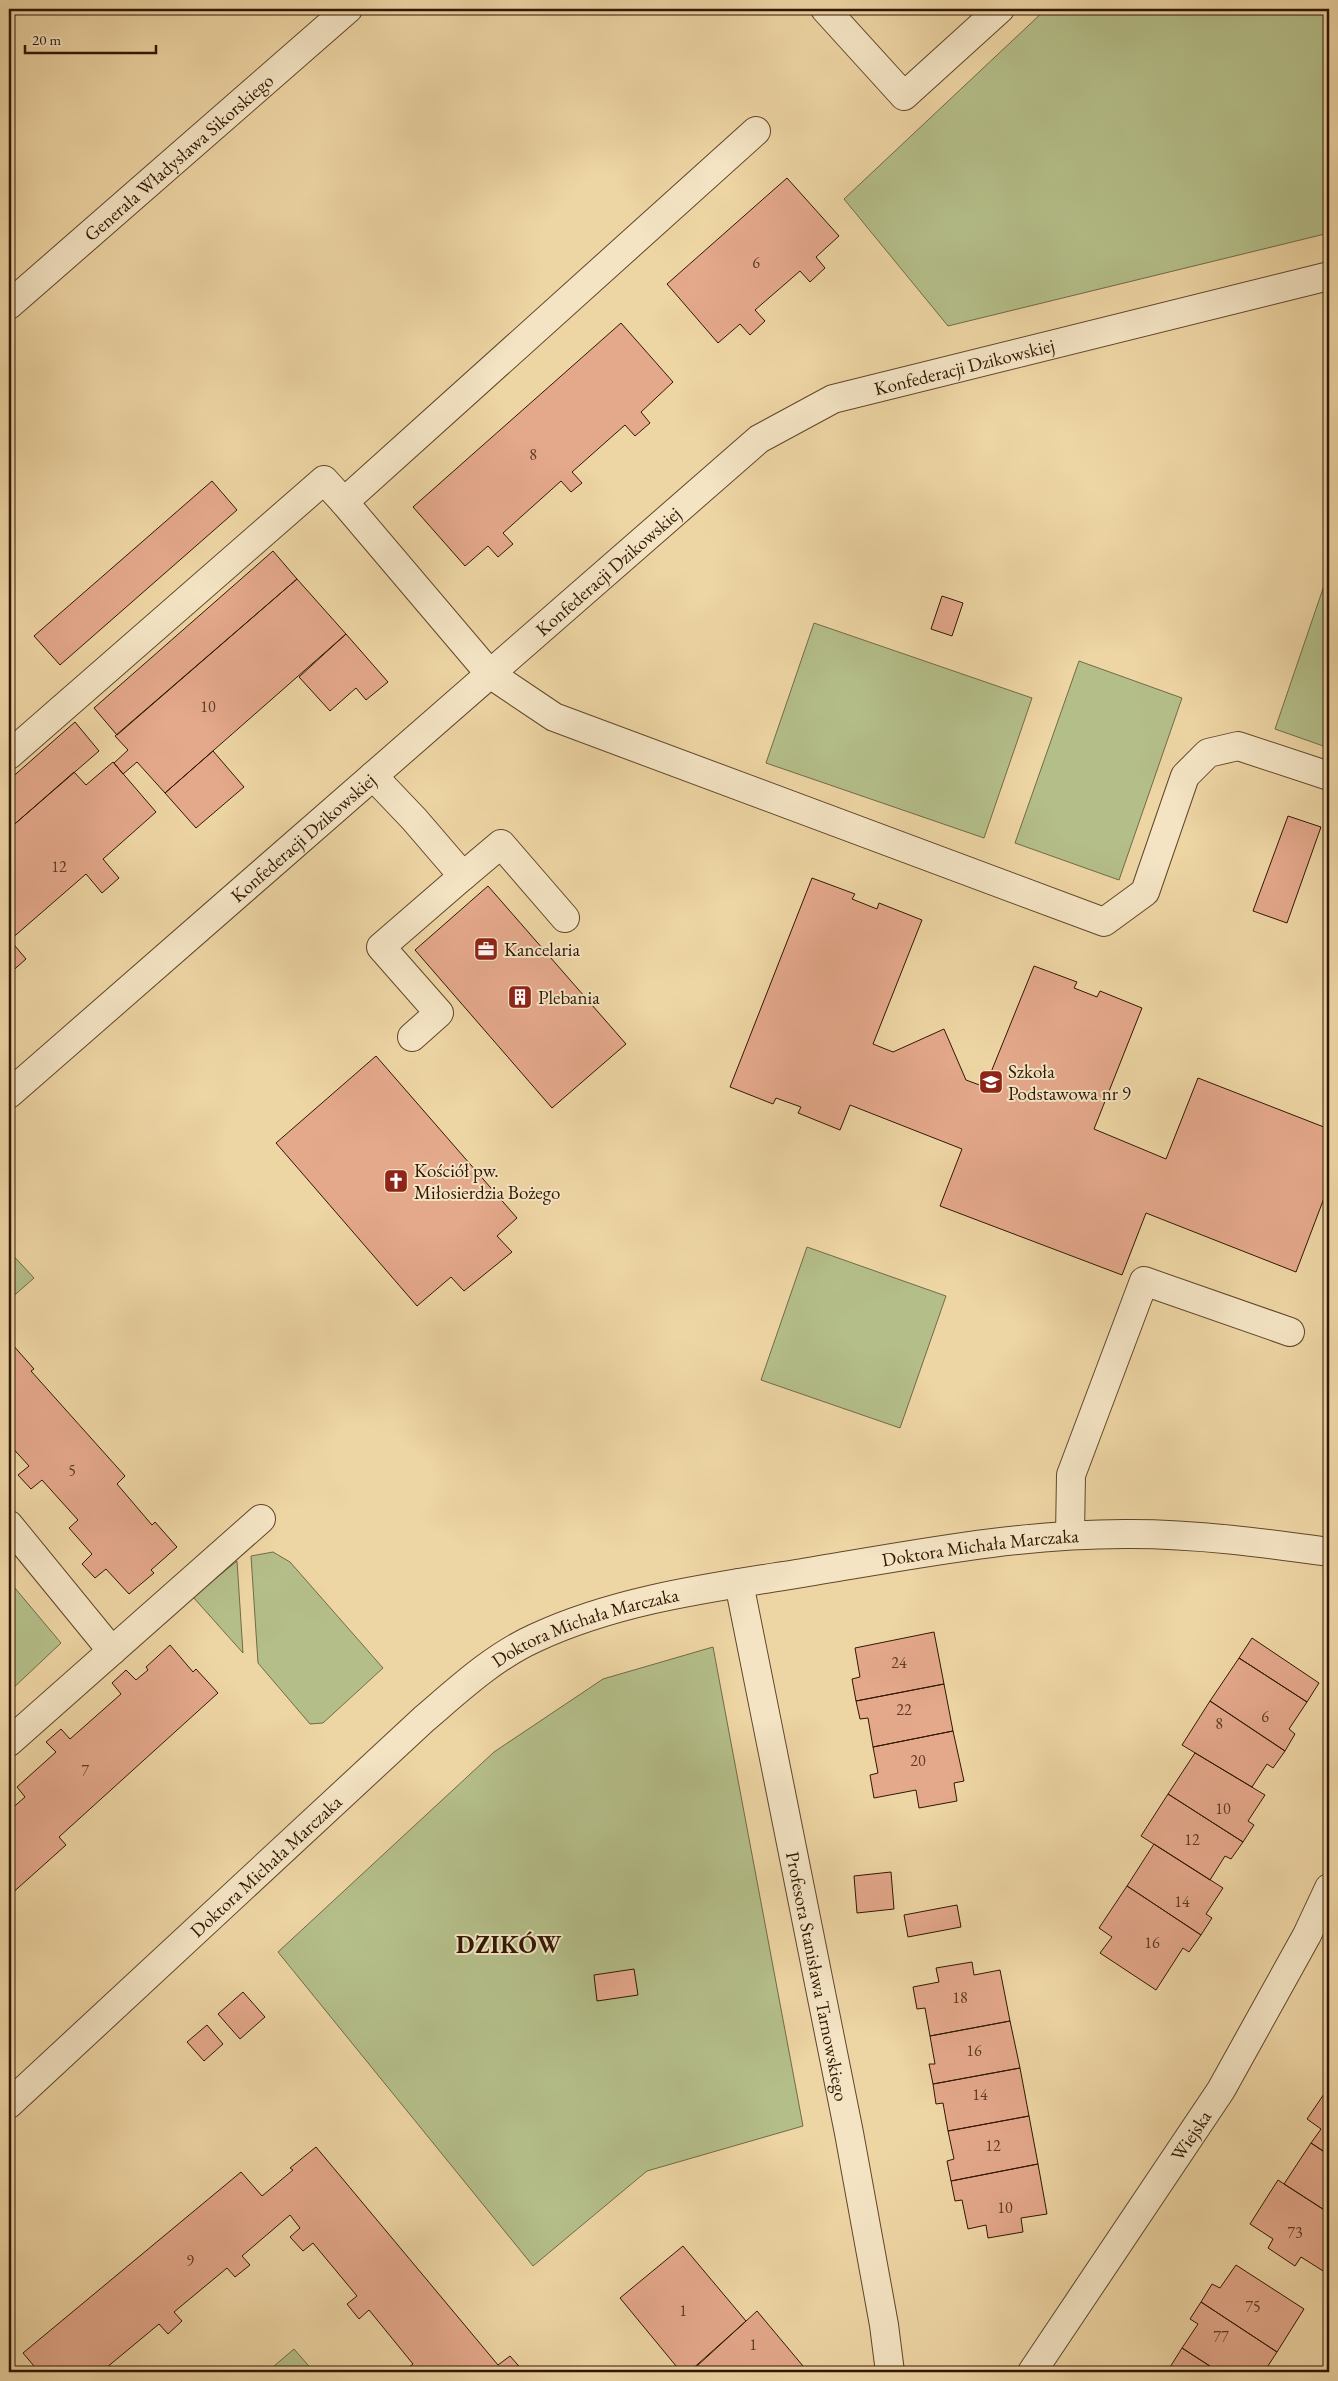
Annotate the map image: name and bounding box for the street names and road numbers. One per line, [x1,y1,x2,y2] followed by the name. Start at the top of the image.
[79,68,278,247] street label: Generała Władysława Sikorskiego
[871,332,1057,401] street label: Konfederacji Dzikowskiej
[530,501,686,641] street label: Konfederacji Dzikowskiej
[225,767,381,908] street label: Konfederacji Dzikowskiej
[880,1523,1080,1572] street label: Doktora Michała Marczaka
[486,1582,681,1673] street label: Doktora Michała Marczaka
[184,1789,347,1943] street label: Doktora Michała Marczaka
[780,1849,855,2103] street label: Profesora Stanisława Tarnowskiego
[1165,2105,1217,2165] street label: Wiejska

